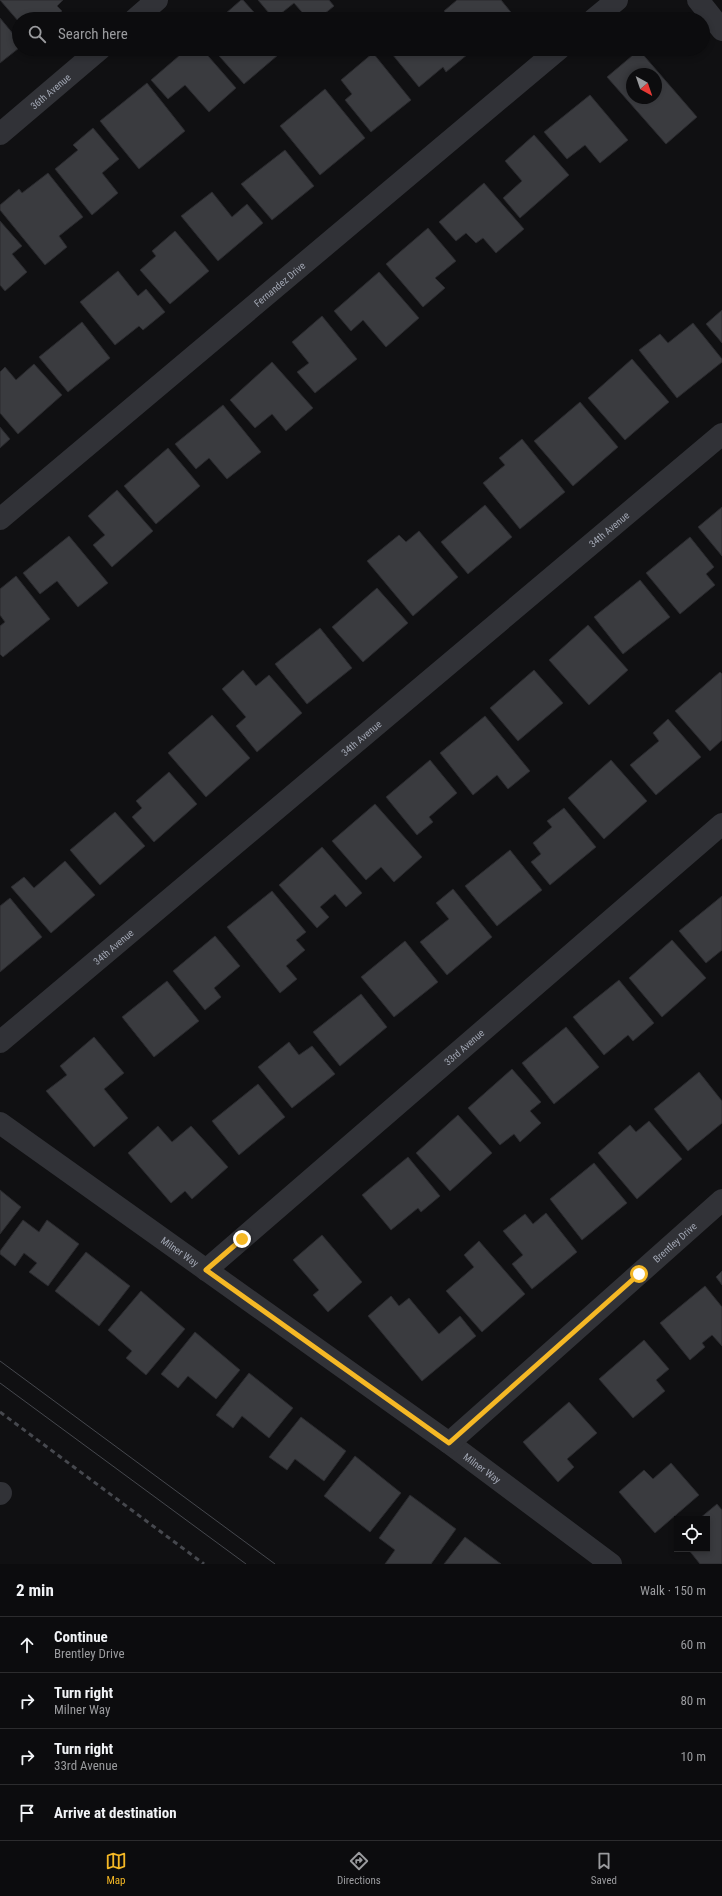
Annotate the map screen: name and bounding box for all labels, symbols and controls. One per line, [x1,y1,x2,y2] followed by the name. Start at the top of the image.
[12,12,710,56] search box
[26,23,48,45] icon: search
[58,25,128,43] text: Search here
[626,68,662,104] north arrow
[28,71,73,111] street label: 36th Avenue
[252,259,307,309] street label: Fernandez Drive
[587,509,631,549] street label: 34th Avenue
[339,718,383,758] street label: 34th Avenue
[91,927,136,967] street label: 34th Avenue
[442,1027,486,1067] street label: 33rd Avenue
[651,1220,699,1264] street label: Brentley Drive
[233,1230,251,1248] route end
[159,1234,201,1268] street label: Milner Way
[630,1265,648,1283] route start
[462,1451,503,1485] street label: Milner Way
[674,1516,710,1552] map controls
[674,1516,710,1552] button: locate
[16,1580,54,1600] text: 2 min
[640,1583,706,1598] text: Walk · 150 m
[54,1628,108,1646] text: Continue
[16,1634,38,1656] icon: ahead
[680,1637,706,1652] text: 60 m
[54,1646,125,1661] text: Brentley Drive
[54,1684,113,1702] text: Turn right
[16,1690,38,1712] icon: right
[680,1693,706,1708] text: 80 m
[54,1702,110,1717] text: Milner Way
[54,1740,113,1758] text: Turn right
[16,1746,38,1768] icon: right
[680,1749,706,1764] text: 10 m
[54,1758,118,1773] text: 33rd Avenue
[16,1802,38,1824] icon: arrive
[54,1804,177,1822] text: Arrive at destination
[105,1850,127,1887] tab: Map
[337,1850,381,1887] tab: Directions
[591,1850,617,1887] tab: Saved

